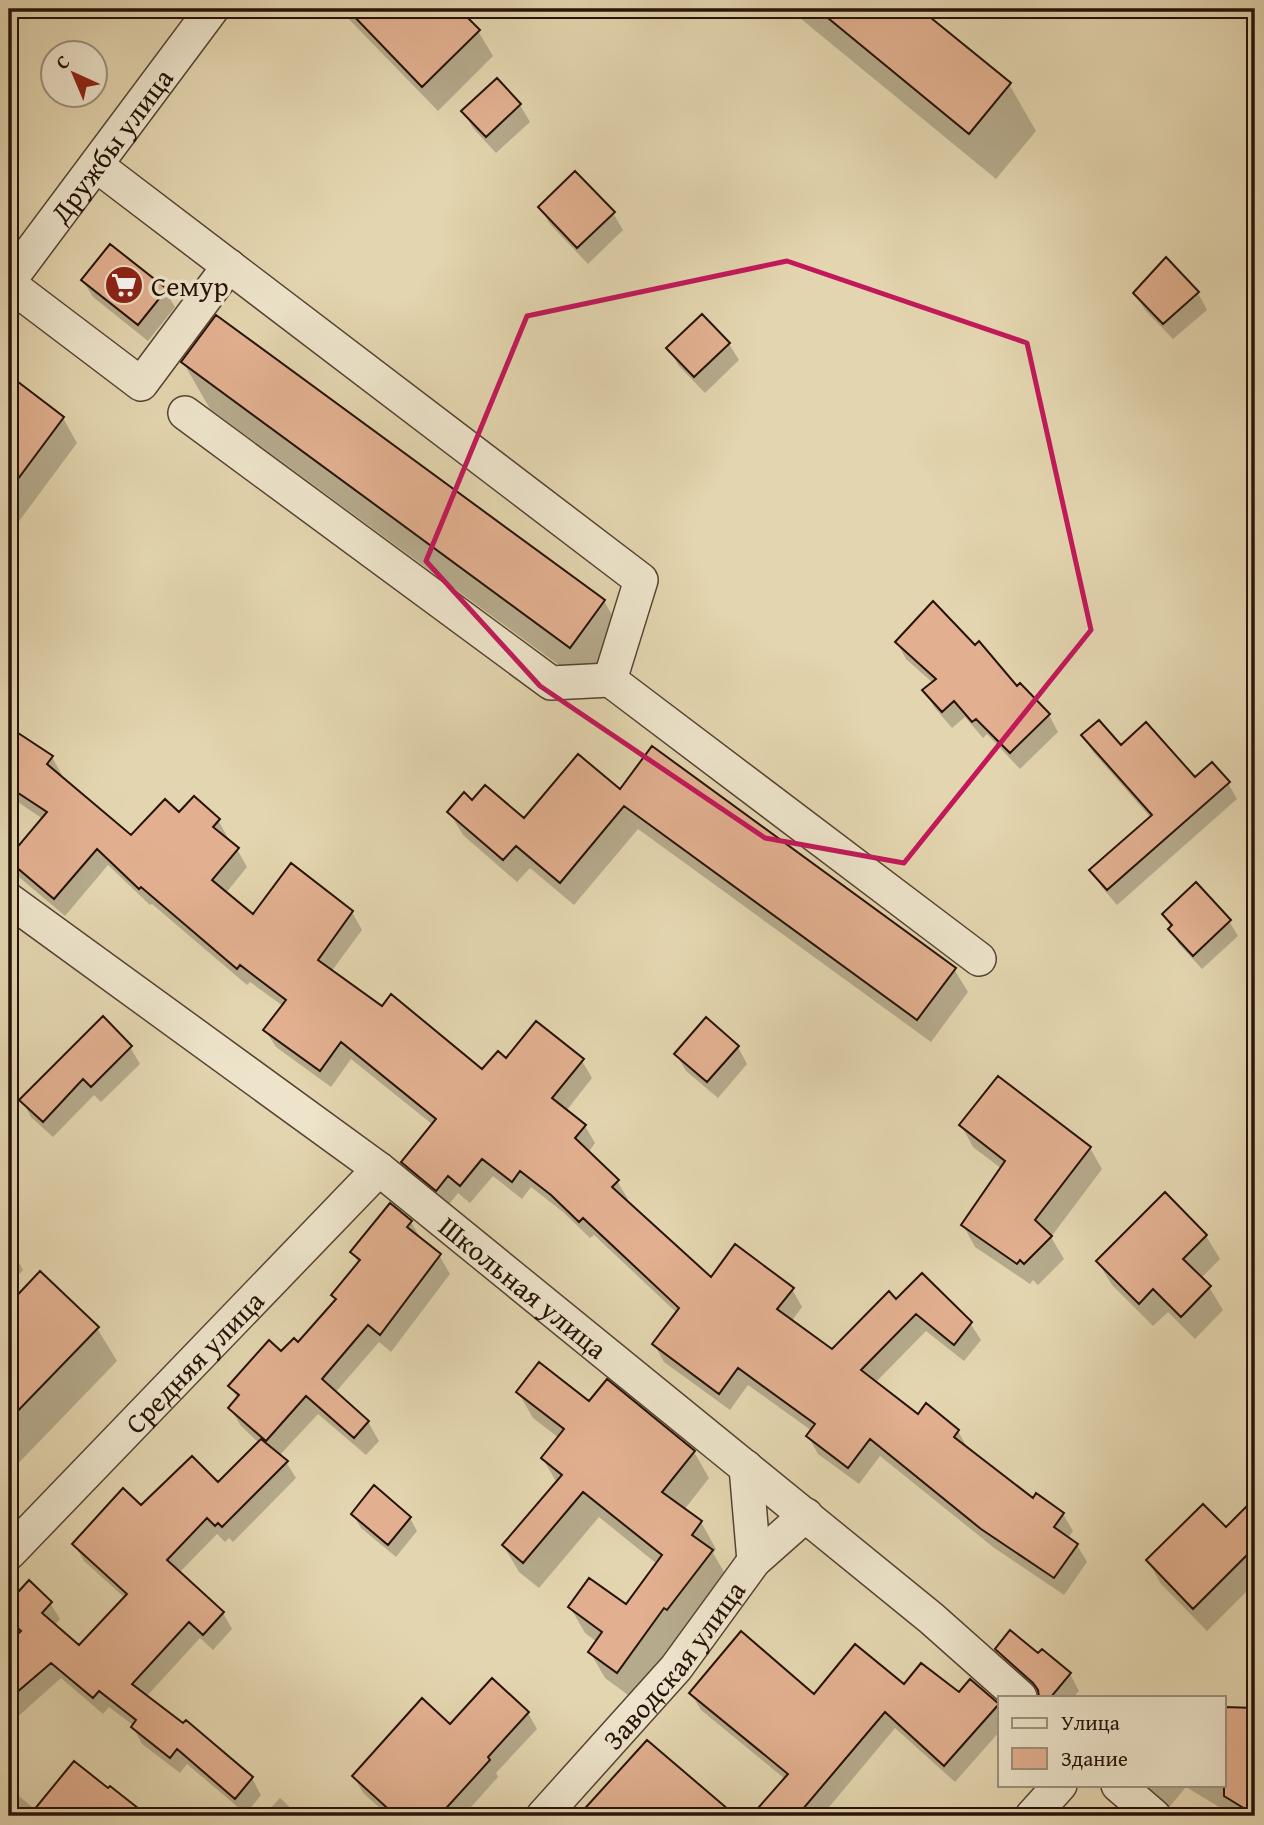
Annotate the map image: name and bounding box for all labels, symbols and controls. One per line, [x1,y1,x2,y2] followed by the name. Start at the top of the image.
[38,38,108,108] north arrow
[49,48,76,76] text: С
[39,58,182,231] street label: Дружбы улица
[103,264,145,306] supermarket icon: Семур
[151,265,229,306] place label: Семур
[431,1206,617,1368] street label: Школьная улица
[115,1280,273,1442] street label: Средняя улица
[592,1571,755,1758] street label: Заводская улица
[998,1696,1226,1786] legend
[1061,1707,1120,1738] text: Улица
[1061,1743,1128,1774] text: Здание

